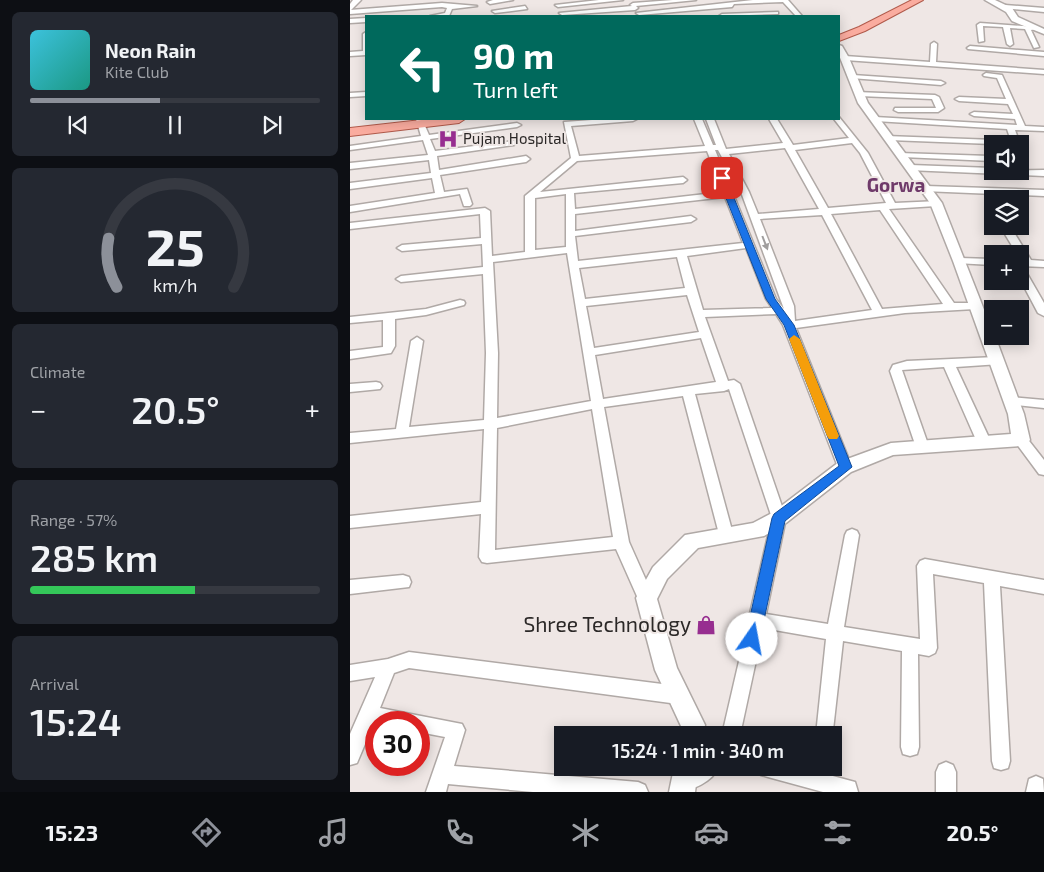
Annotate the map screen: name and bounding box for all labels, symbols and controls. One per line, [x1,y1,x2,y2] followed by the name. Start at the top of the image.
[473,34,554,76] text: 90 m
[390,35,455,100] icon: left
[105,39,196,62] text: Neon Rain
[105,62,169,81] text: Kite Club
[473,76,558,102] text: Turn left
[64,111,92,139] icon: previous
[161,111,189,139] icon: pause
[258,111,286,139] icon: next
[437,128,459,150] hospital icon: Pujam Hospital
[463,129,566,148] place label: Pujam Hospital
[984,135,1029,345] map controls
[984,135,1029,180] button: sound
[701,157,743,199] pin
[708,164,736,192] icon: arrive
[867,173,925,196] district label: Gorwa
[984,190,1029,235] button: layers
[146,214,204,276] text: 25
[762,236,769,251] one-way arrow
[984,245,1029,290] button: +
[153,274,197,296] text: km/h
[984,300,1029,345] button: −
[30,362,85,381] text: Climate
[131,386,220,432] text: 20.5°
[30,392,46,426] text: −
[305,392,320,426] text: +
[30,510,117,529] text: Range · 57%
[30,534,158,580] text: 285 km
[523,611,691,636] place label: Shree Technology
[725,612,777,664] position arrow
[695,614,717,636] shop icon: Shree Technology
[30,674,79,693] text: Arrival
[30,698,122,744] text: 15:24
[365,711,430,776] speed limit sign: 30
[612,739,784,762] text: 15:24 · 1 min · 340 m
[189,815,224,850] icon: directions
[316,815,351,850] icon: music
[442,815,477,850] icon: phone
[568,815,603,850] icon: climate
[694,815,729,850] icon: car
[820,815,855,850] icon: filters
[46,819,98,845] text: 15:23
[947,819,998,845] text: 20.5°

